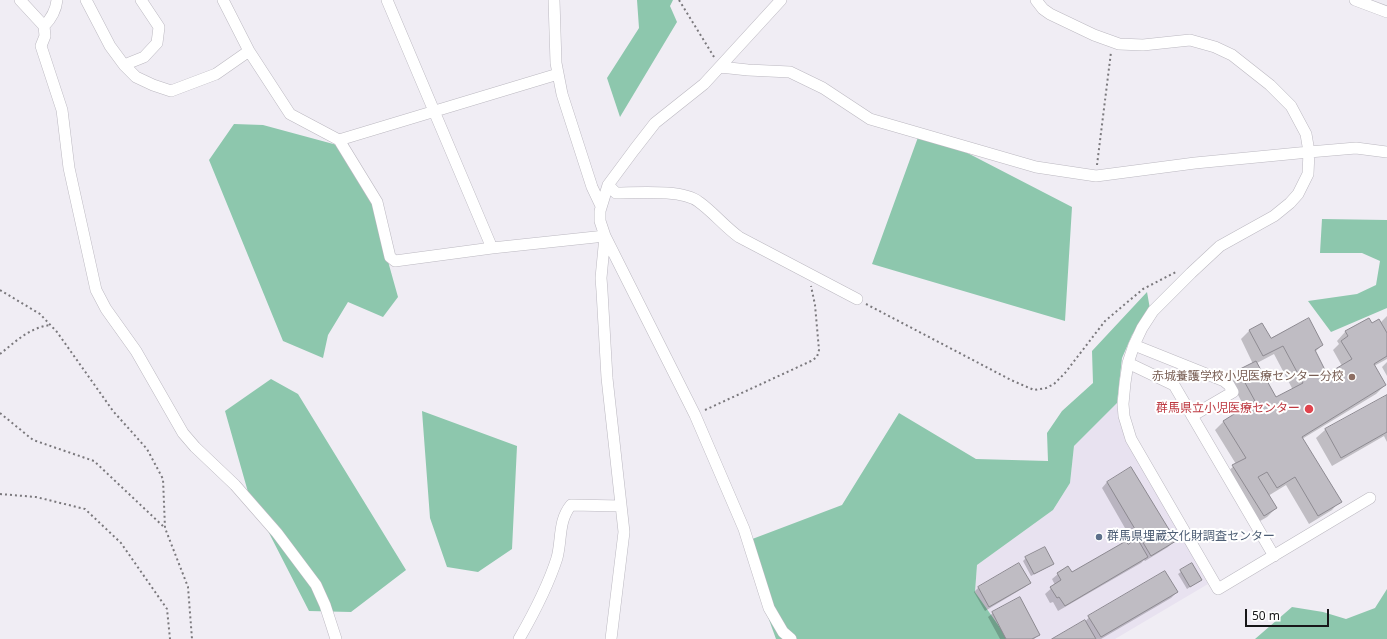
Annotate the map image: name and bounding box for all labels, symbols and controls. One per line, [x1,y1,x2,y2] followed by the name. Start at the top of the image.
[1152,370,1344,384] place label: 赤城養護学校小児医療センター分校
[1347,372,1357,382] marker: 赤城養護学校小児医療センター分校
[1156,402,1300,416] place label: 群馬県立小児医療センター
[1303,403,1315,415] marker: 群馬県立小児医療センター
[1107,530,1275,544] place label: 群馬県埋蔵文化財調査センター
[1094,532,1104,542] marker: 群馬県埋蔵文化財調査センター
[1247,601,1331,627] scale bar
[1252,607,1280,624] text: 50 m

